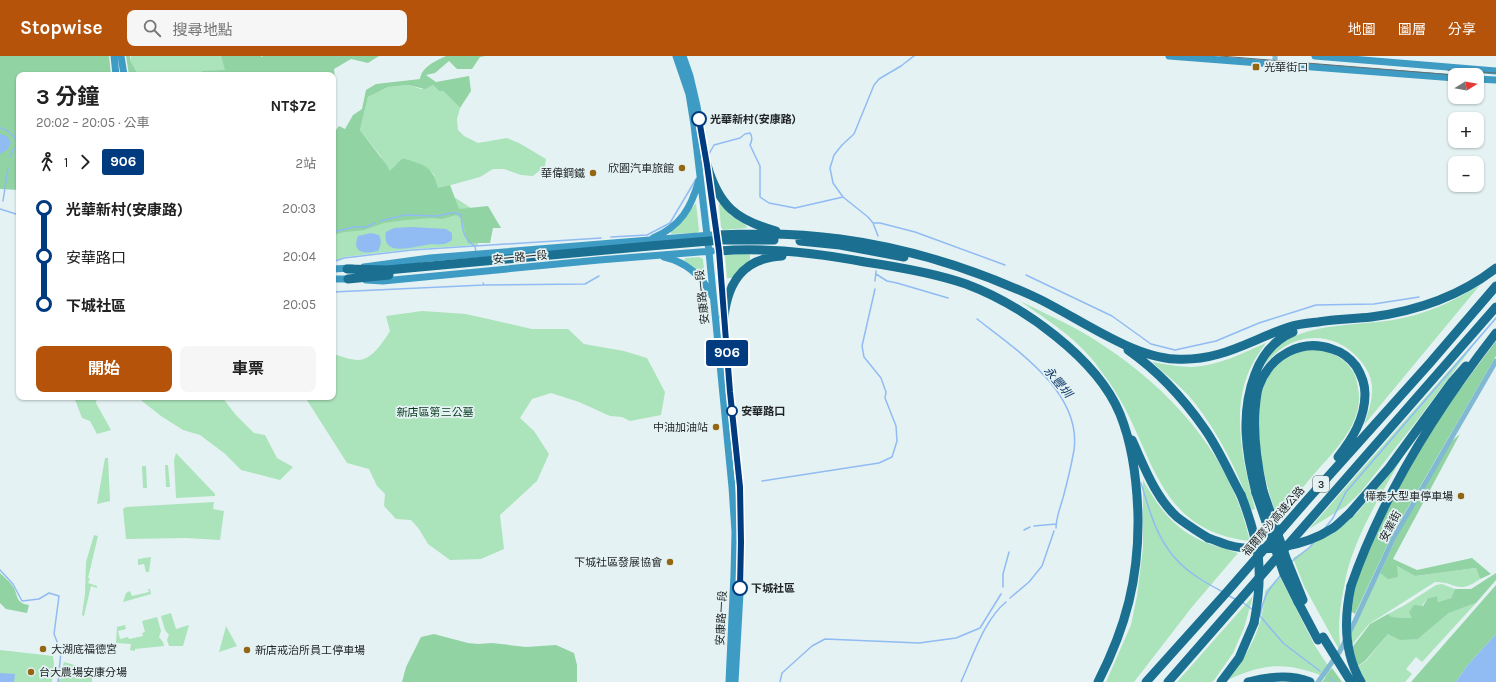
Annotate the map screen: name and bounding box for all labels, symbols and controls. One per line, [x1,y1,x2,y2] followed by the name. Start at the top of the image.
[127,10,407,46] search box
[20,17,103,39] text: Stopwise
[141,17,163,39] icon: search
[173,21,233,39] text: 搜尋地點
[1348,21,1376,38] text: 地圖
[1398,21,1426,38] text: 圖層
[1448,21,1476,38] text: 分享
[1264,61,1308,74] place label: 光華街口
[1251,62,1261,72] marker: 光華街口
[1448,68,1484,104] north arrow
[1448,68,1484,192] map controls
[36,84,99,110] text: 3 分鐘
[270,97,316,115] text: NT$72
[691,111,707,127] marker: 光華新村(安康路)
[1448,112,1484,148] button: +
[710,113,796,126] place label: 光華新村(安康路)
[36,115,150,130] text: 20:02 – 20:05 · 公車
[36,151,58,173] icon: walk
[74,151,96,173] icon: forward
[110,153,136,170] text: 906
[64,155,68,170] text: 1
[295,156,316,171] text: 2站
[1448,156,1484,192] button: −
[608,162,674,175] place label: 欣園汽車旅館
[677,163,687,173] marker: 欣園汽車旅館
[541,167,585,180] place label: 華偉鋼鐵
[588,168,598,178] marker: 華偉鋼鐵
[66,201,183,219] text: 光華新村(安康路)
[282,201,316,216] text: 20:03
[66,249,126,267] text: 安華路口
[283,249,316,264] text: 20:04
[492,249,548,266] street label: 安一路一段
[693,269,712,325] street label: 安康路一段
[66,297,126,315] text: 下城社區
[283,297,316,312] text: 20:05
[704,340,750,366] line badge: 906
[714,344,740,361] text: 906
[36,346,172,392] button: 開始
[180,346,316,392] button: 車票
[1041,364,1076,402] water label: 永豐圳
[726,405,738,417] marker: 安華路口
[741,405,785,418] place label: 安華路口
[397,406,474,419] park label: 新店區第三公墓
[653,421,708,434] place label: 中油加油站
[711,422,721,432] marker: 中油加油站
[1313,476,1329,492] road number: 3
[1240,484,1307,559] street label: 福爾摩沙高速公路
[1365,490,1453,503] place label: 樺泰大型車停車場
[1456,491,1466,501] marker: 樺泰大型車停車場
[1377,509,1404,544] street label: 安業街
[574,556,662,569] place label: 下城社區發展協會
[665,557,675,567] marker: 下城社區發展協會
[732,580,748,596] marker: 下城社區
[751,582,795,595] place label: 下城社區
[714,590,729,646] street label: 安康路一段
[51,643,117,656] place label: 大湖底福德宮
[38,644,48,654] marker: 大湖底福德宮
[255,644,365,657] place label: 新店戒治所員工停車場
[242,645,252,655] marker: 新店戒治所員工停車場
[39,666,127,679] place label: 台大農場安康分場
[26,667,36,677] marker: 台大農場安康分場

